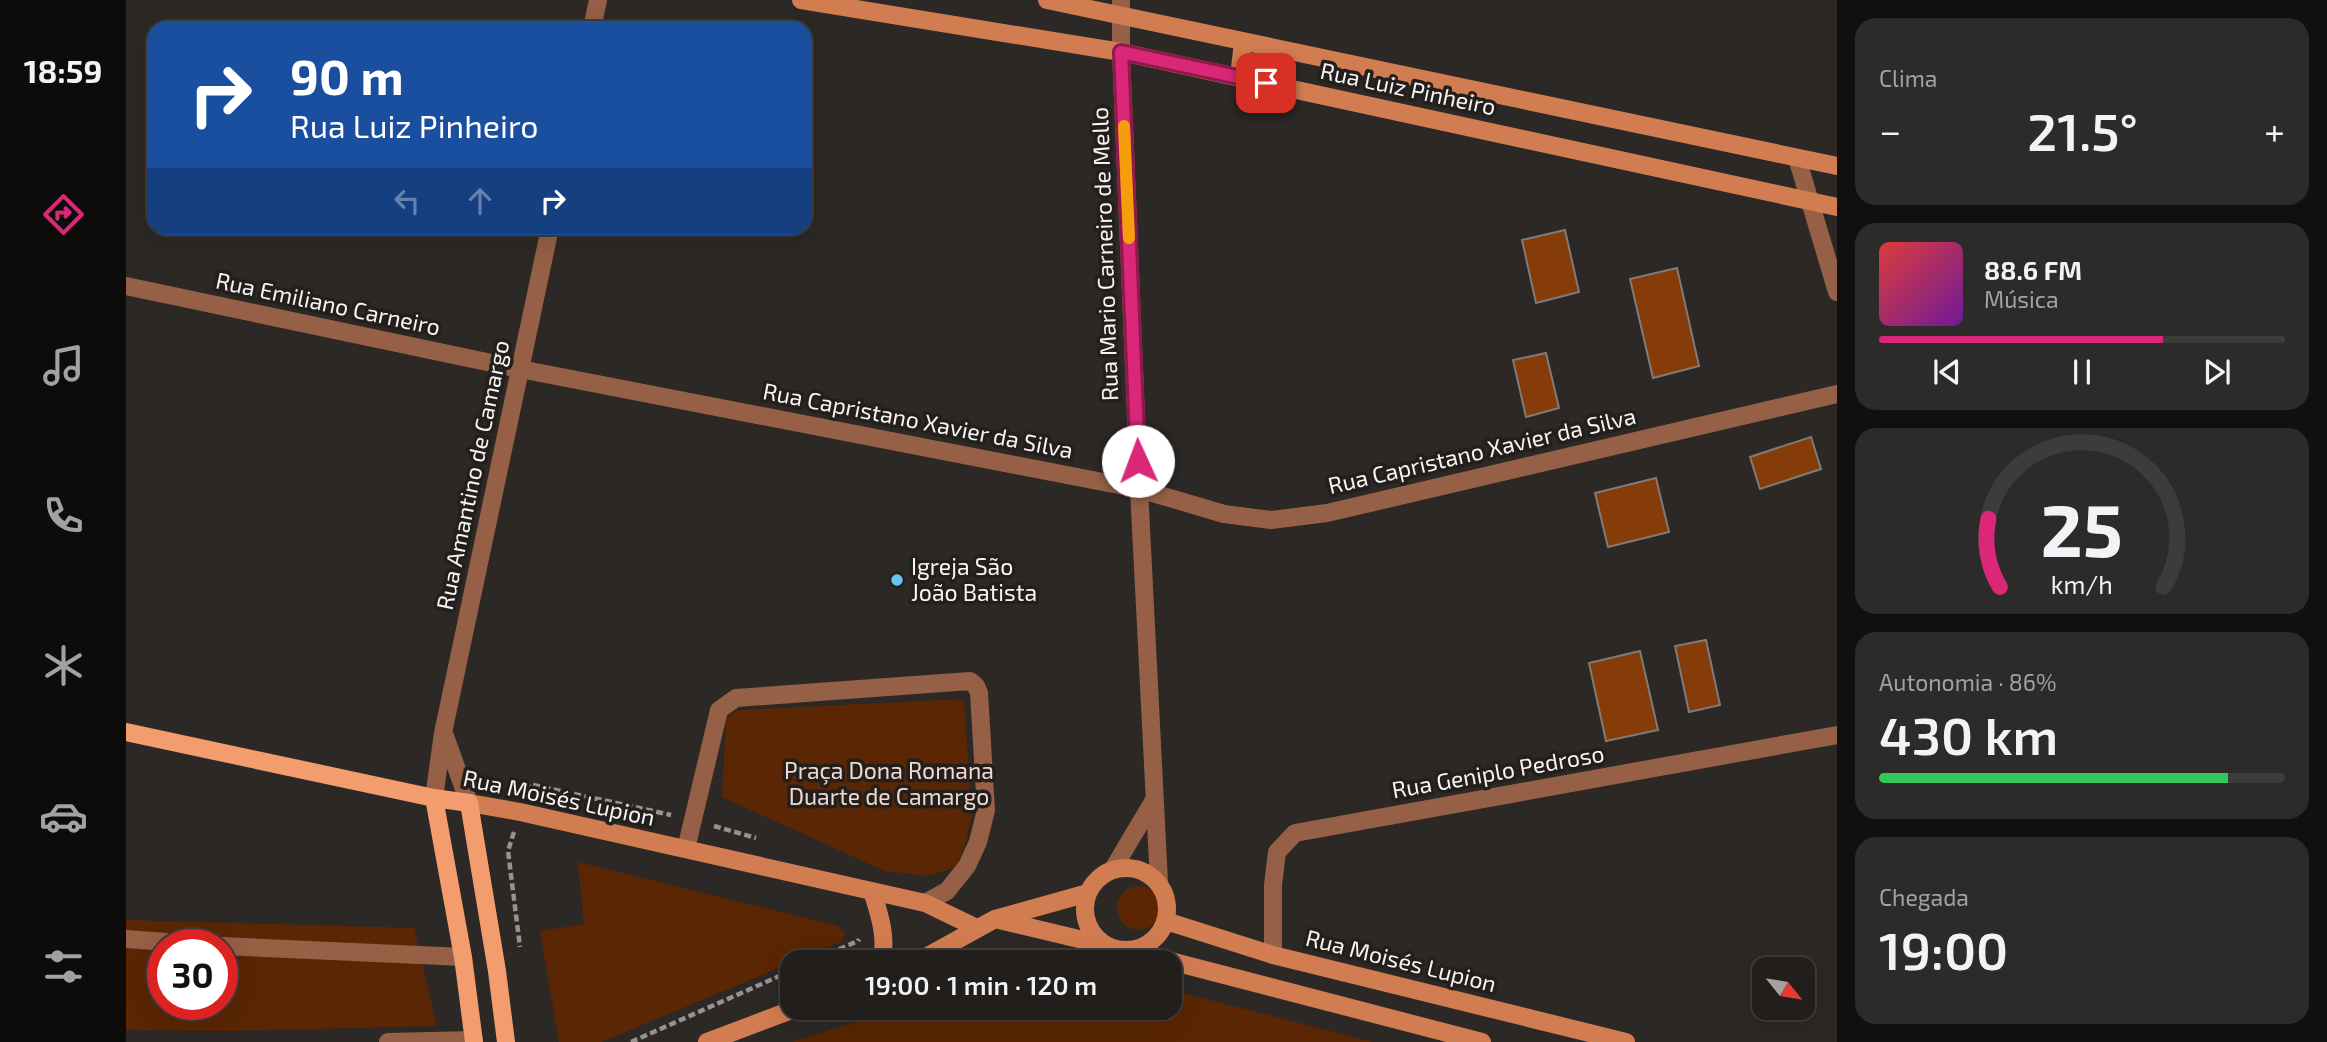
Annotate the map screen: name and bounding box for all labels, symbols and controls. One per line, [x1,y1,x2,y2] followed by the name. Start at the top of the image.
[290,46,404,105] text: 90 m
[175,49,266,140] icon: right
[24,51,102,89] text: 18:59
[1236,53,1296,113] pin
[1318,56,1498,120] street label: Rua Luiz Pinheiro
[1247,64,1285,102] icon: arrive
[1879,64,1937,92] text: Clima
[2027,99,2138,161] text: 21.5°
[290,106,539,144] text: Rua Luiz Pinheiro
[1085,106,1123,402] street label: Rua Mario Carneiro de Mello
[1879,107,1901,153] text: −
[2264,107,2285,153] text: +
[388,182,426,220] icon: left
[461,182,499,220] icon: ahead
[534,182,572,220] icon: right
[39,190,88,239] icon: directions
[1984,254,2082,285] text: 88.6 FM
[213,266,443,341] street label: Rua Emiliano Carneiro
[1984,285,2059,313] text: Música
[430,337,514,612] street label: Rua Amantino de Camargo
[39,341,88,390] icon: music
[1928,353,1966,391] icon: previous
[2063,353,2101,391] icon: pause
[2198,353,2236,391] icon: next
[761,376,1075,464] street label: Rua Capristano Xavier da Silva
[1325,401,1638,499] street label: Rua Capristano Xavier da Silva
[1101,424,1175,498] position arrow
[2041,484,2123,572] text: 25
[39,491,88,540] icon: phone
[911,552,1037,606] place label: Igreja São João Batista
[2051,569,2113,599] text: km/h
[889,572,905,588] marker: Igreja São João Batista
[39,641,88,690] icon: climate
[1879,668,2057,696] text: Autonomia · 86%
[1879,703,2058,765] text: 430 km
[1390,739,1606,803] street label: Rua Geniplo Pedroso
[784,756,994,810] park label: Praça Dona Romana Duarte de Camargo
[461,763,658,831] street label: Rua Moisés Lupion
[39,792,88,841] icon: car
[1879,883,1969,911] text: Chegada
[1879,918,2008,980] text: 19:00
[1303,923,1499,997] street label: Rua Moisés Lupion
[147,929,238,1020] speed limit sign: 30
[39,942,88,991] icon: filters
[1752,957,1815,1020] north arrow
[1752,957,1815,1020] map controls
[865,969,1097,1000] text: 19:00 · 1 min · 120 m

